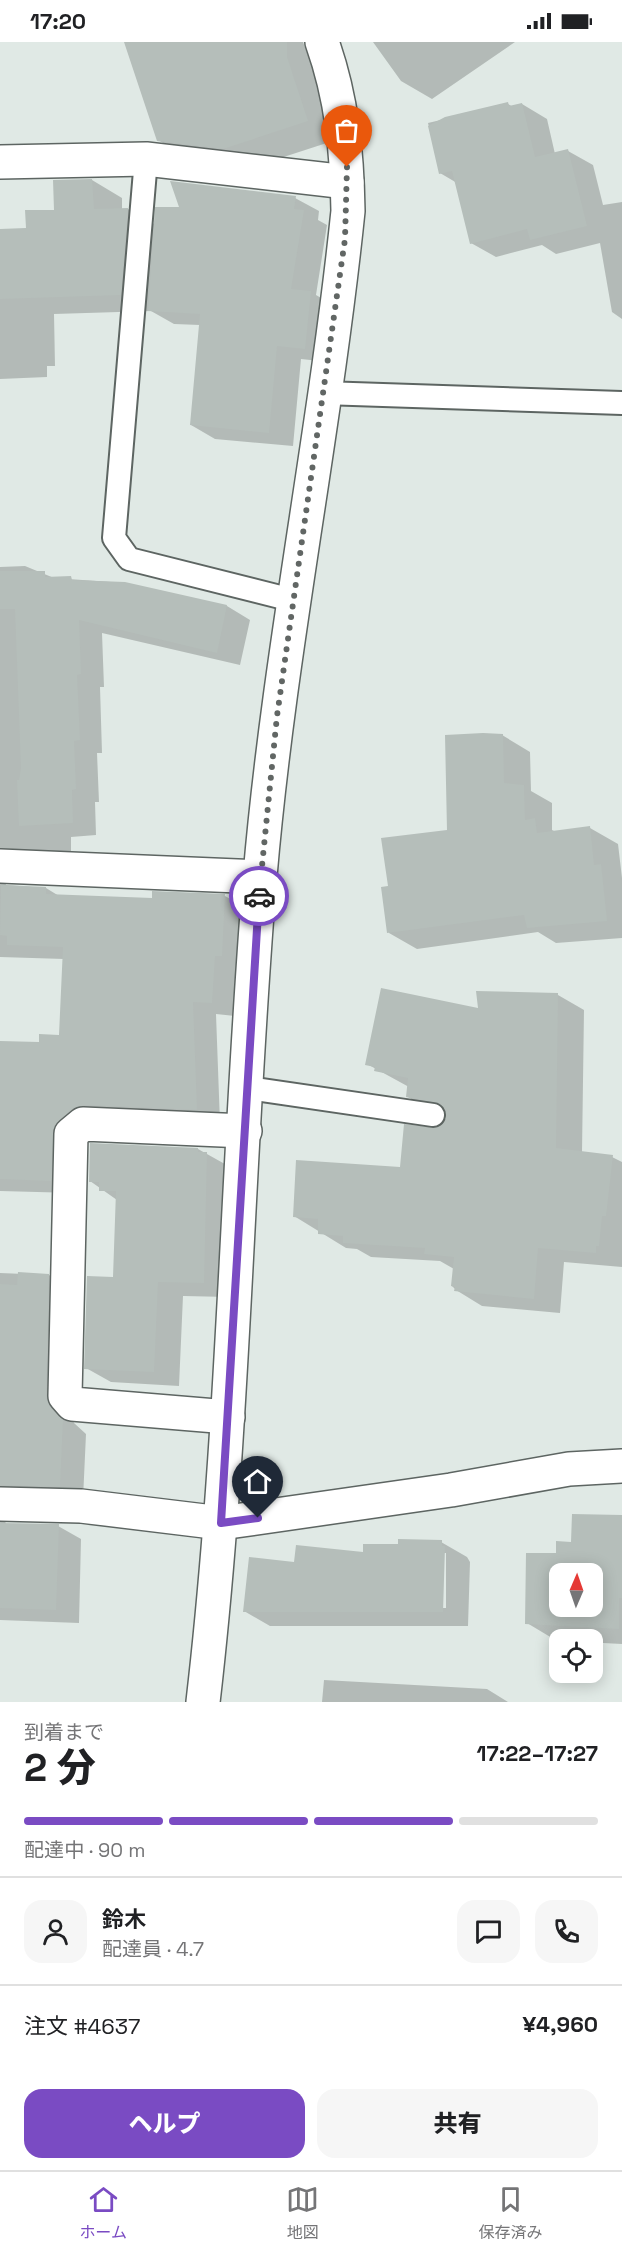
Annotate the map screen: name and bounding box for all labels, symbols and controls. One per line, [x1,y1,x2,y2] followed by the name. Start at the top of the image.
[30,7,86,35] text: 17:20
[321,105,372,167] pin
[330,114,363,147] icon: bag
[229,866,289,926] courier
[243,880,276,913] icon: car
[232,1456,283,1518] pin
[241,1465,274,1498] icon: home
[549,1563,603,1617] north arrow
[549,1563,603,1683] map controls
[549,1629,603,1683] button: locate
[24,1719,104,1745] text: 到着まで
[477,1739,598,1767] text: 17:22–17:27
[24,1743,96,1792] text: 2 分
[24,1837,145,1863] text: 配達中 · 90 m
[24,1900,87,1963] button: person
[457,1900,520,1963] button: chat
[535,1900,598,1963] button: phone
[102,1905,146,1933] text: 鈴木
[102,1936,204,1962] text: 配達員 · 4.7
[522,2010,598,2038] text: ¥4,960
[24,2012,140,2040] text: 注文 #4637
[24,2089,305,2158] button: ヘルプ
[317,2089,598,2158] button: 共有
[80,2183,127,2243] tab: ホーム
[286,2183,319,2243] tab: 地図
[478,2183,542,2243] tab: 保存済み

